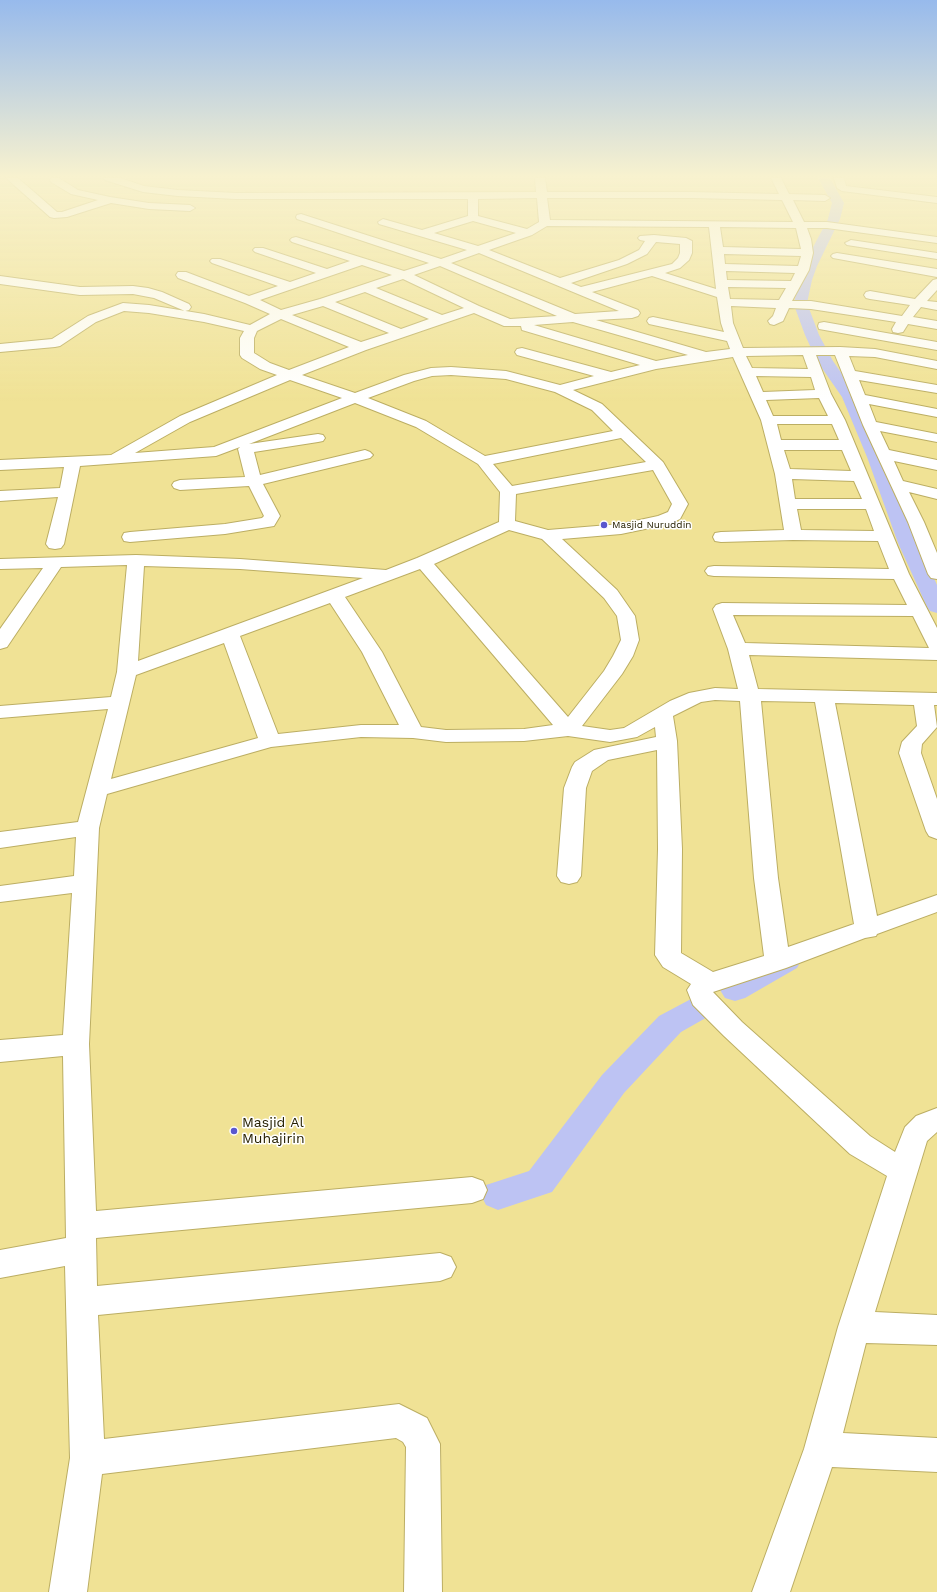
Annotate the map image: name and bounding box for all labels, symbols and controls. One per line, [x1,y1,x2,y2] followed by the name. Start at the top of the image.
[612,519,691,531] place label: Masjid Nuruddin
[599,520,609,530] marker: Masjid Nuruddin
[242,1115,305,1148] place label: Masjid Al Muhajirin
[229,1126,239,1136] marker: Masjid Al Muhajirin

